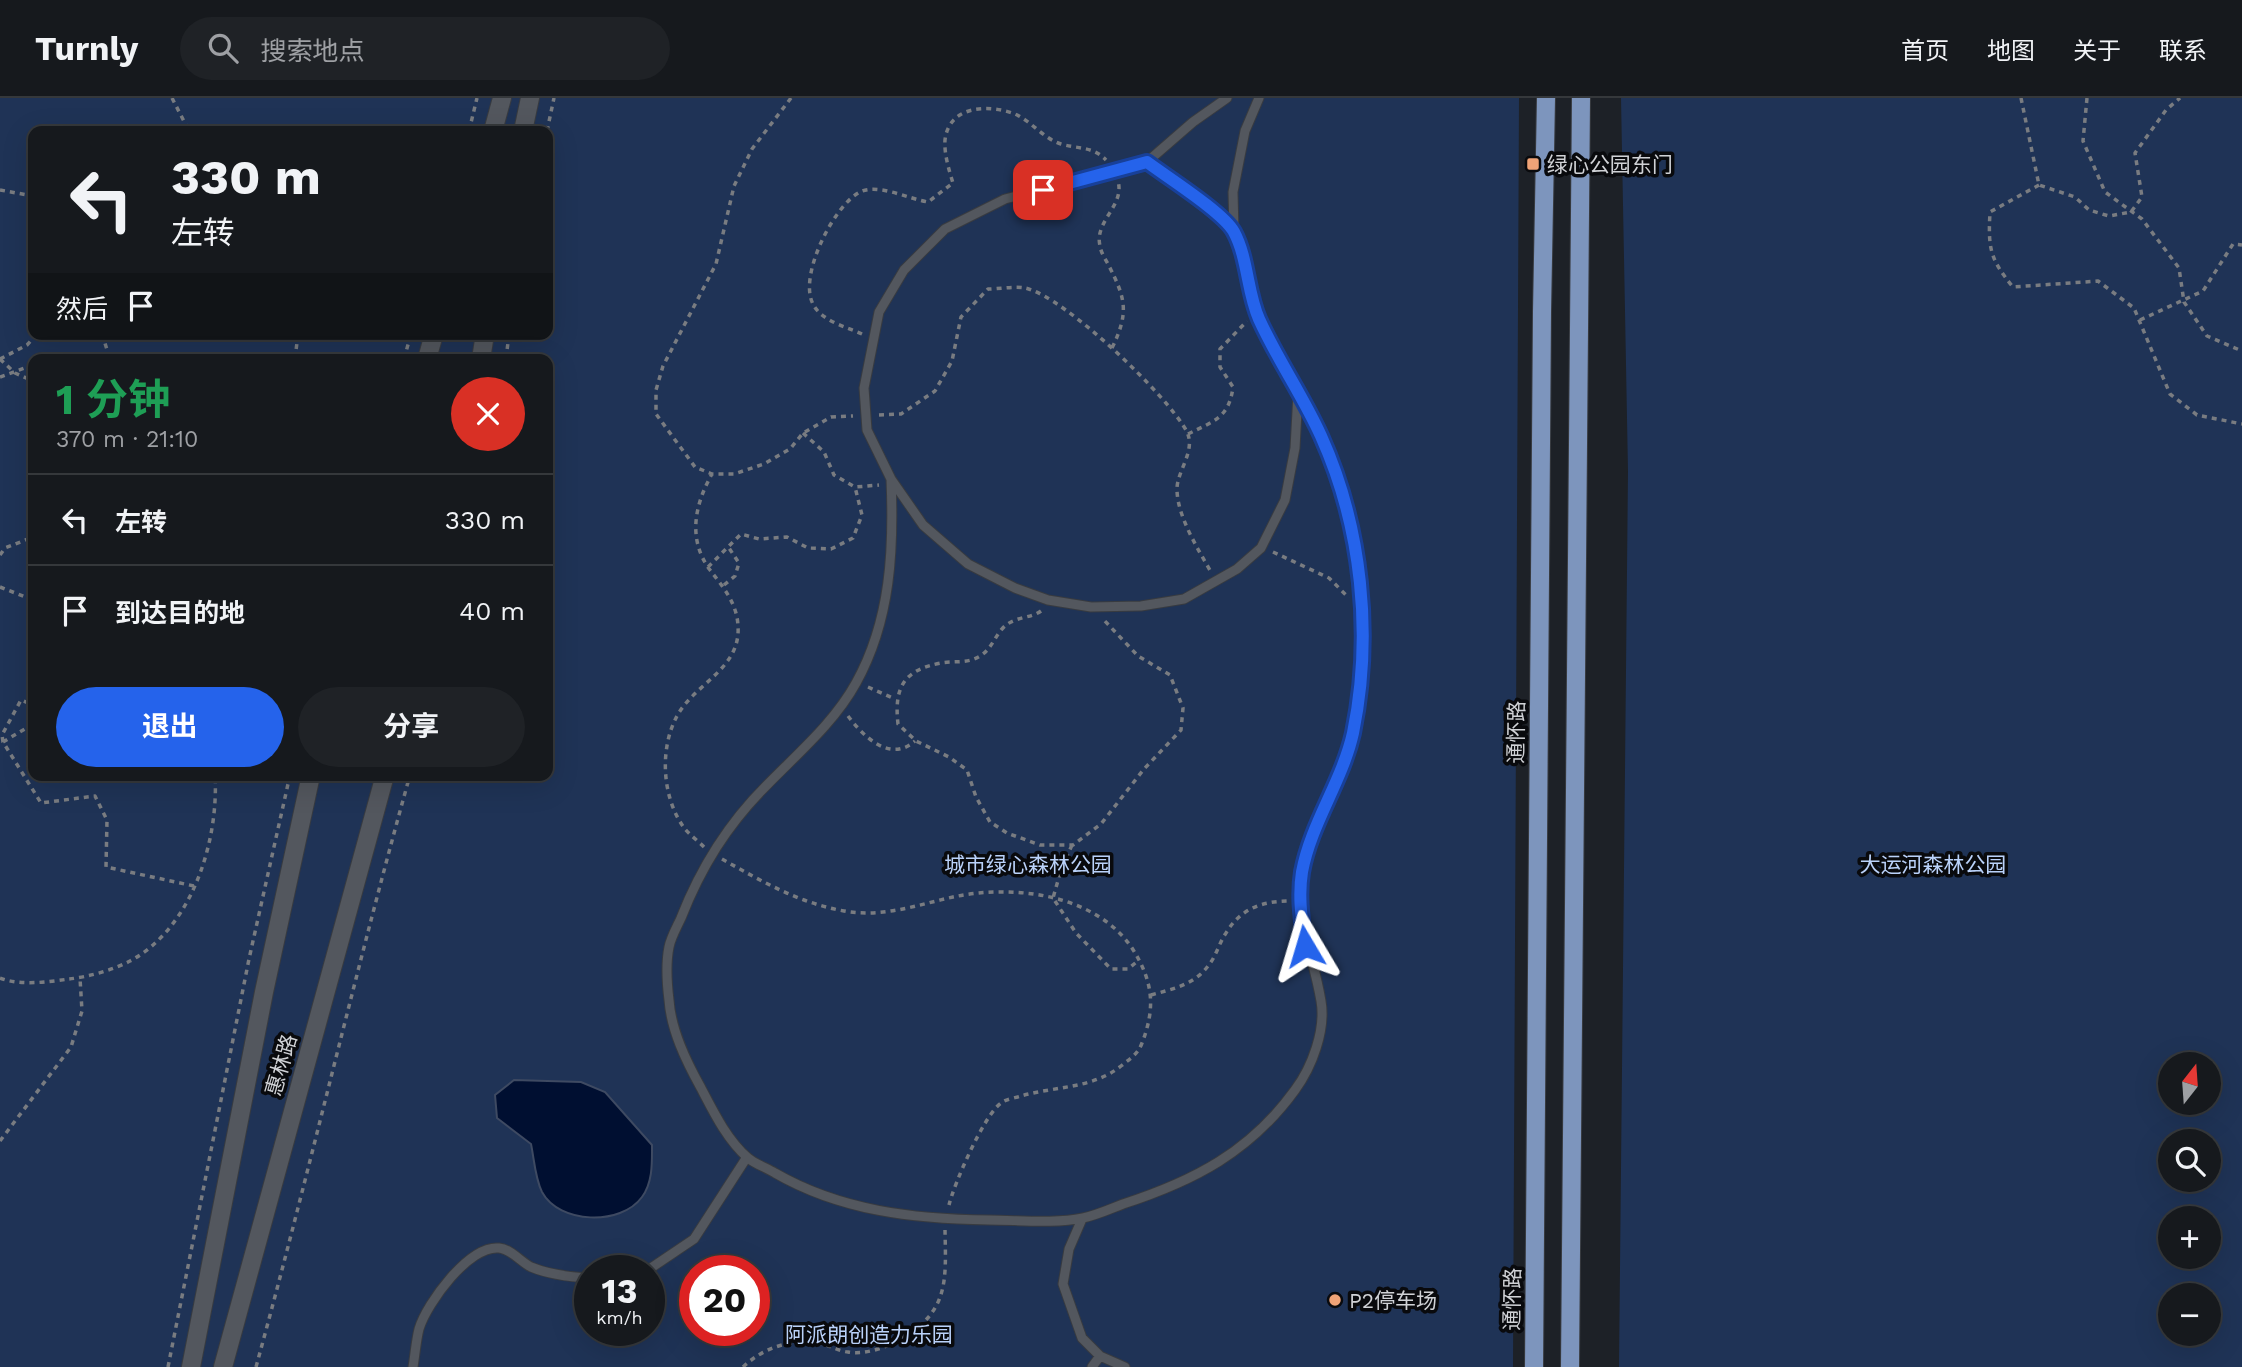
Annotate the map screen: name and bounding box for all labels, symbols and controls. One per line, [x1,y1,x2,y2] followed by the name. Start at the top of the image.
[180,17,670,80] search box
[35,29,138,68] text: Turnly
[204,29,242,67] icon: search
[260,36,364,66] text: 搜索地点
[1901,37,1949,65] text: 首页
[1987,37,2035,65] text: 地图
[2073,37,2121,65] text: 关于
[2159,37,2207,65] text: 联系
[171,148,321,206] text: 330 m
[1547,152,1673,177] place label: 绿心公园东门
[56,154,147,245] icon: left
[1525,156,1541,172] marker: 绿心公园东门
[1013,160,1073,220] pin
[1024,171,1062,209] icon: arrive
[171,214,235,252] text: 左转
[122,287,160,325] icon: arrive
[56,294,108,324] text: 然后
[56,375,170,424] text: 1 分钟
[451,377,525,451] button: close
[56,426,198,453] text: 370 m · 21:10
[56,501,94,539] icon: left
[445,505,525,535] text: 330 m
[115,507,167,537] text: 左转
[56,592,94,630] icon: arrive
[459,596,525,626] text: 40 m
[115,598,245,628] text: 到达目的地
[56,687,284,767] button: 退出
[298,687,525,767] button: 分享
[1503,700,1529,764] street label: 通怀路
[944,852,1112,877] park label: 城市绿心森林公园
[1860,852,2007,877] park label: 大运河森林公园
[1268,909,1342,983] position arrow
[260,1031,302,1099] street label: 惠林路
[2158,1052,2221,1115] north arrow
[2158,1052,2221,1346] map controls
[2158,1129,2221,1192] button: search
[2158,1206,2221,1269] button: +
[679,1255,770,1346] speed limit sign: 20
[1499,1267,1525,1331] street label: 通怀路
[602,1270,637,1312] text: 13
[2158,1283,2221,1346] button: −
[1349,1288,1437,1313] place label: P2停车场
[1327,1292,1343,1308] marker: P2停车场
[596,1307,643,1328] text: km/h
[785,1322,953,1347] park label: 阿派朗创造力乐园

